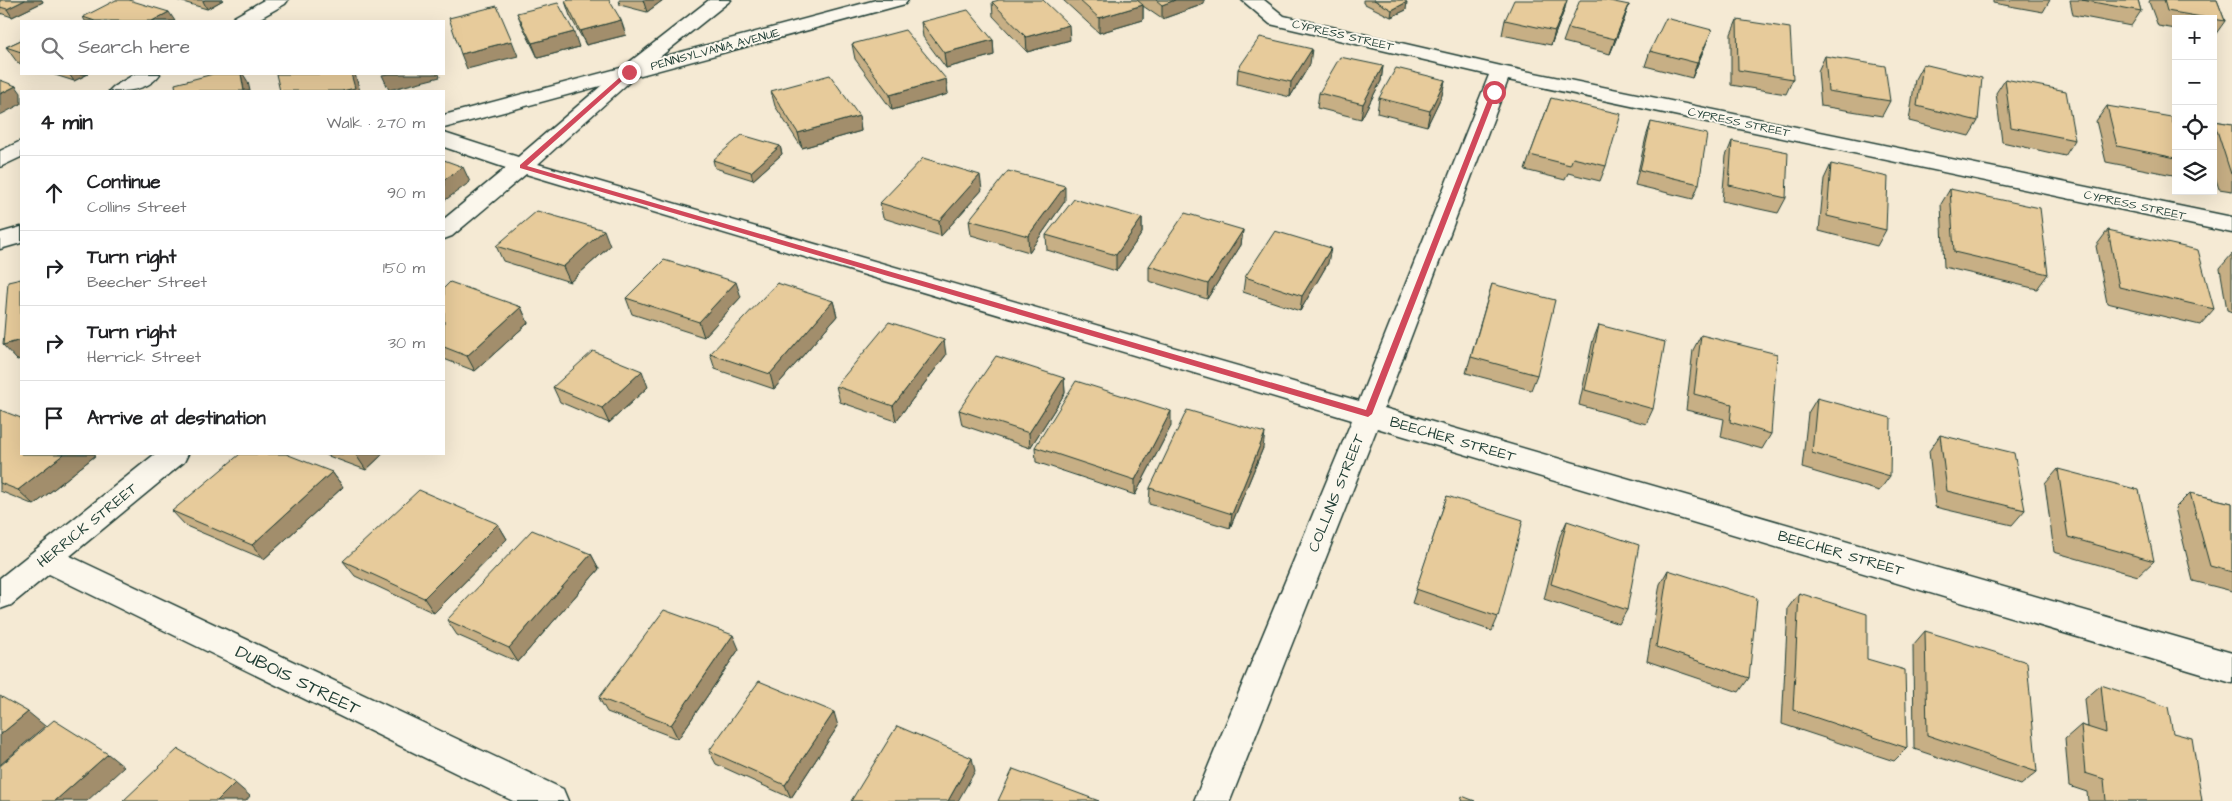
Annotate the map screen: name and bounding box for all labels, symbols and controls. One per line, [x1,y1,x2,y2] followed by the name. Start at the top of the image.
[2172,15,2217,195] map controls
[2172,15,2217,60] button: +
[1290,16,1396,56] street label: CYPRESS STREET
[20,20,445,75] search box
[649,24,782,75] street label: PENNSYLVANIA AVENUE
[38,34,66,62] icon: search
[78,34,190,61] text: Search here
[2172,60,2217,105] button: −
[618,61,641,84] route end
[1483,81,1506,104] route start
[1686,103,1792,142] street label: CYPRESS STREET
[2172,105,2217,150] button: locate
[40,108,93,137] text: 4 min
[326,112,425,134] text: Walk · 270 m
[2172,150,2217,195] button: layers
[87,169,161,196] text: Continue
[40,179,68,207] icon: ahead
[387,182,425,204] text: 90 m
[2082,186,2188,225] street label: CYPRESS STREET
[87,196,187,218] text: Collins Street
[87,244,176,271] text: Turn right
[40,254,68,282] icon: right
[383,257,425,279] text: 150 m
[87,271,207,293] text: Beecher Street
[87,319,176,346] text: Turn right
[40,329,68,357] icon: right
[388,332,425,354] text: 30 m
[87,346,201,368] text: Herrick Street
[40,404,68,432] icon: arrive
[87,405,266,432] text: Arrive at destination
[1387,411,1519,468] street label: BEECHER STREET
[1303,430,1370,555] street label: COLLINS STREET
[32,478,143,573] street label: HERRICK STREET
[1775,525,1907,582] street label: BEECHER STREET
[231,639,365,722] street label: DUBOIS STREET

